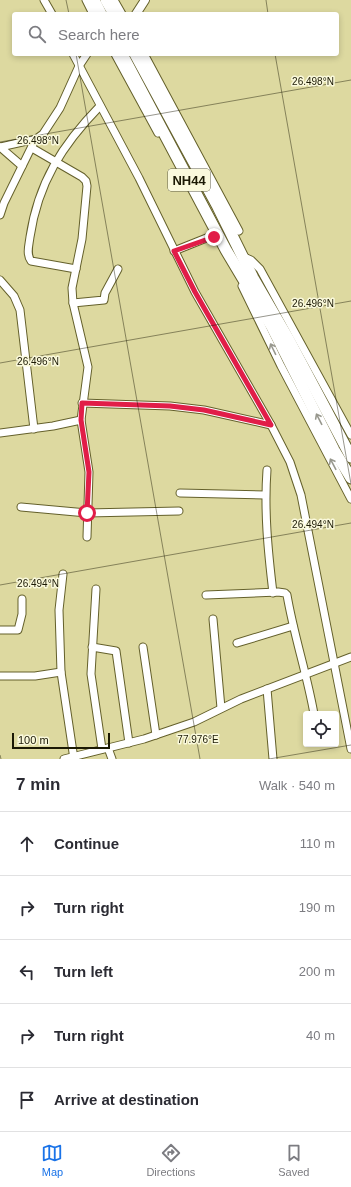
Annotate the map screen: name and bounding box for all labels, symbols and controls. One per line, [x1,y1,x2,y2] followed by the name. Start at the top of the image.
[12,12,339,56] search box
[26,23,48,45] icon: search
[58,26,140,43] text: Search here
[292,76,334,87] text: 26.498°N
[17,135,59,146] text: 26.498°N
[168,169,210,191] road number: NH44
[205,228,223,246] route end
[292,298,334,309] text: 26.496°N
[269,343,276,355] one-way arrow
[17,356,59,367] text: 26.496°N
[315,414,322,426] one-way arrow
[329,459,336,471] one-way arrow
[78,504,96,522] route start
[292,519,334,530] text: 26.494°N
[17,578,59,589] text: 26.494°N
[303,711,339,747] map controls
[303,711,339,747] button: locate
[12,731,110,750] scale bar
[18,734,49,746] text: 100 m
[177,734,219,745] text: 77.976°E
[16,775,60,794] text: 7 min
[259,778,335,793] text: Walk · 540 m
[16,833,38,855] icon: ahead
[54,835,119,852] text: Continue
[300,836,335,851] text: 110 m
[16,897,38,919] icon: right
[54,899,124,916] text: Turn right
[299,900,335,915] text: 190 m
[16,961,38,983] icon: left
[54,963,113,980] text: Turn left
[299,964,335,979] text: 200 m
[16,1025,38,1047] icon: right
[54,1027,124,1044] text: Turn right
[306,1028,335,1043] text: 40 m
[16,1089,38,1111] icon: arrive
[54,1091,199,1108] text: Arrive at destination
[41,1142,63,1178] tab: Map
[146,1142,195,1178] tab: Directions
[278,1142,309,1178] tab: Saved

